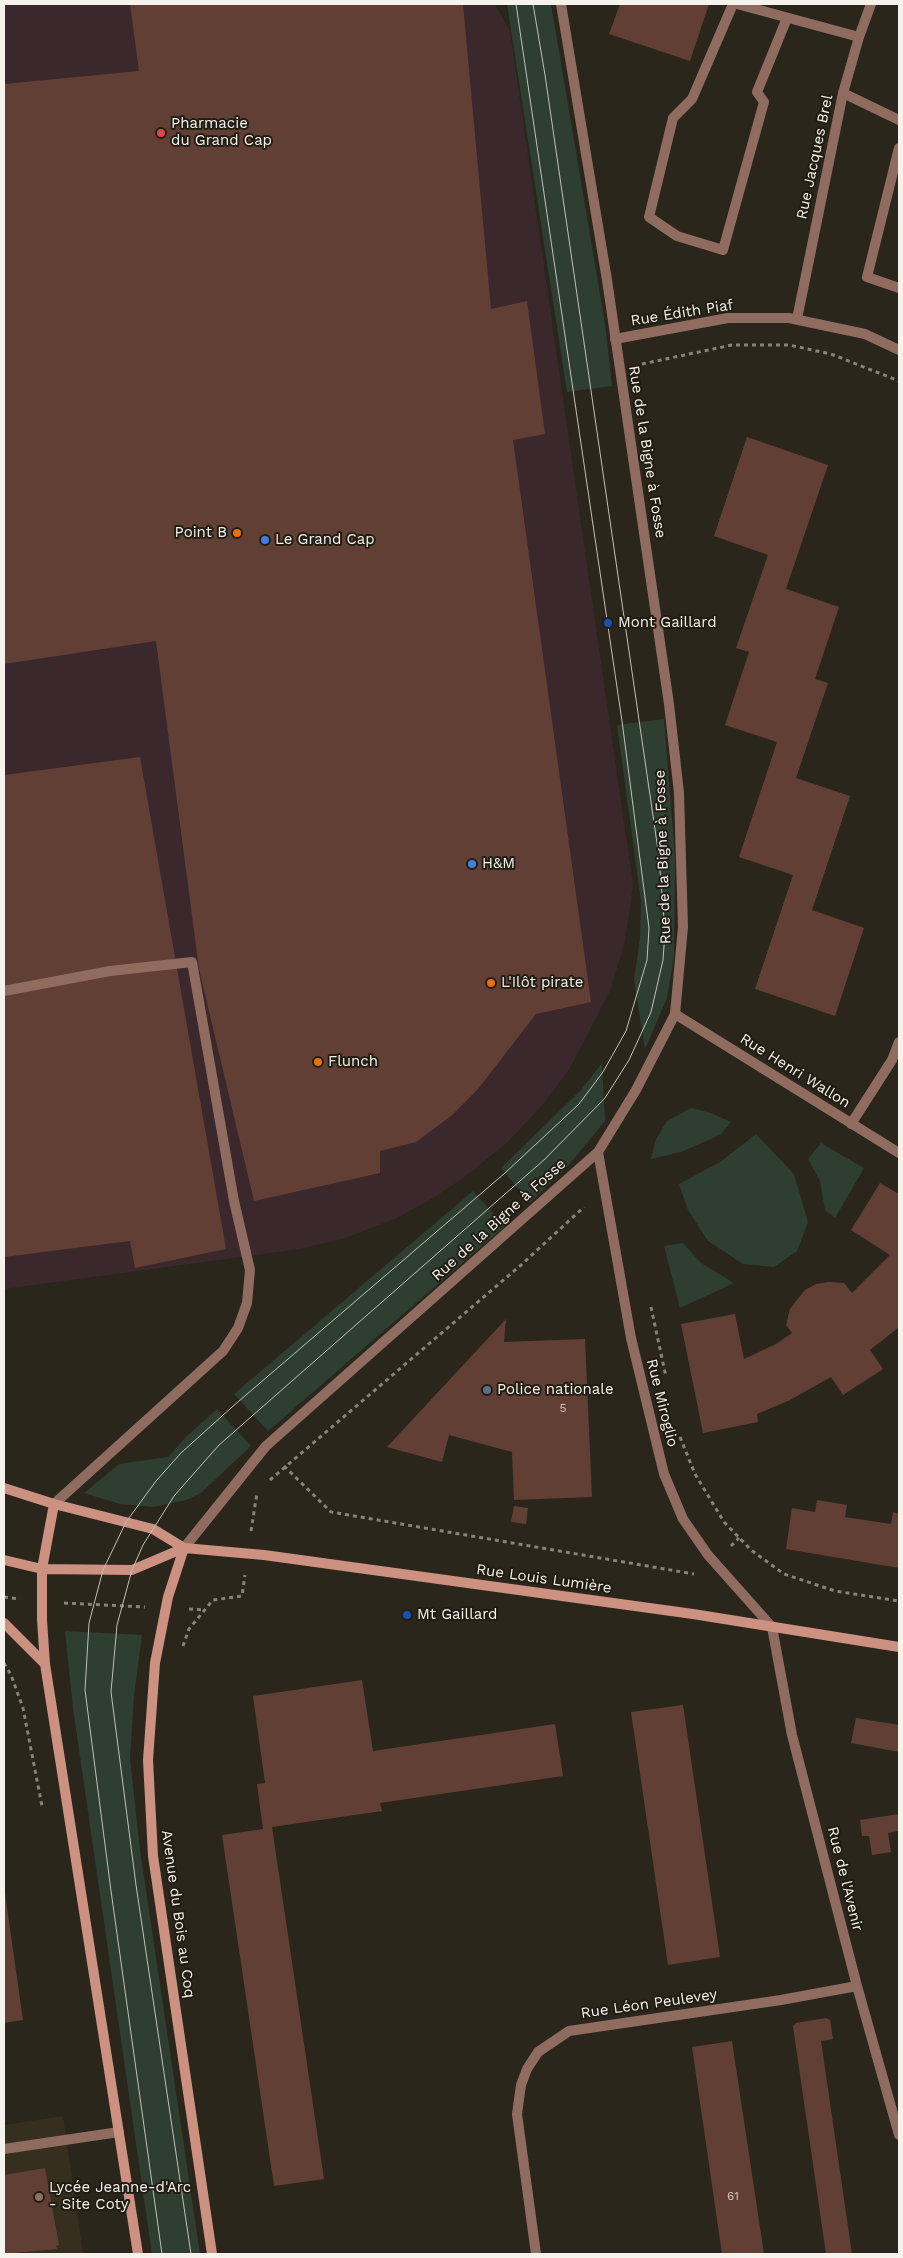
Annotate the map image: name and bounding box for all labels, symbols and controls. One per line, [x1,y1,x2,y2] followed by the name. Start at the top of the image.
[793,93,837,221] street label: Rue Jacques Brel
[171,115,272,150] place label: Pharmacie du Grand Cap
[155,127,167,139] marker: Pharmacie du Grand Cap
[629,296,735,330] street label: Rue Édith Piaf
[624,364,670,540] street label: Rue de la Bigne à Fosse
[175,524,227,542] place label: Point B
[231,527,243,539] marker: Point B
[275,531,375,549] place label: Le Grand Cap
[259,534,271,546] marker: Le Grand Cap
[618,614,717,632] place label: Mont Gaillard
[602,617,614,629] marker: Mont Gaillard
[651,770,675,944] street label: Rue de la Bigne à Fosse
[482,855,515,873] place label: H&M
[466,858,478,870] marker: H&M
[501,974,583,992] place label: L'Ilôt pirate
[485,977,497,989] marker: L'Ilôt pirate
[737,1030,853,1112] street label: Rue Henri Wallon
[328,1053,378,1071] place label: Flunch
[312,1056,324,1068] marker: Flunch
[428,1155,570,1285] street label: Rue de la Bigne à Fosse
[642,1357,682,1449] street label: Rue Miroglio
[497,1381,614,1399] place label: Police nationale
[481,1384,493,1396] marker: Police nationale
[560,1401,566,1415] house number: 5
[475,1561,613,1597] street label: Rue Louis Lumière
[417,1606,498,1624] place label: Mt Gaillard
[401,1609,413,1621] marker: Mt Gaillard
[823,1825,867,1933] street label: Rue de l'Avenir
[157,1829,199,1999] street label: Avenue du Bois au Coq
[580,1986,718,2022] street label: Rue Léon Peulevey
[49,2179,191,2214] place label: Lycée Jeanne-d'Arc - Site Coty
[727,2189,739,2203] house number: 61
[33,2191,45,2203] marker: Lycée Jeanne-d'Arc - Site Coty

